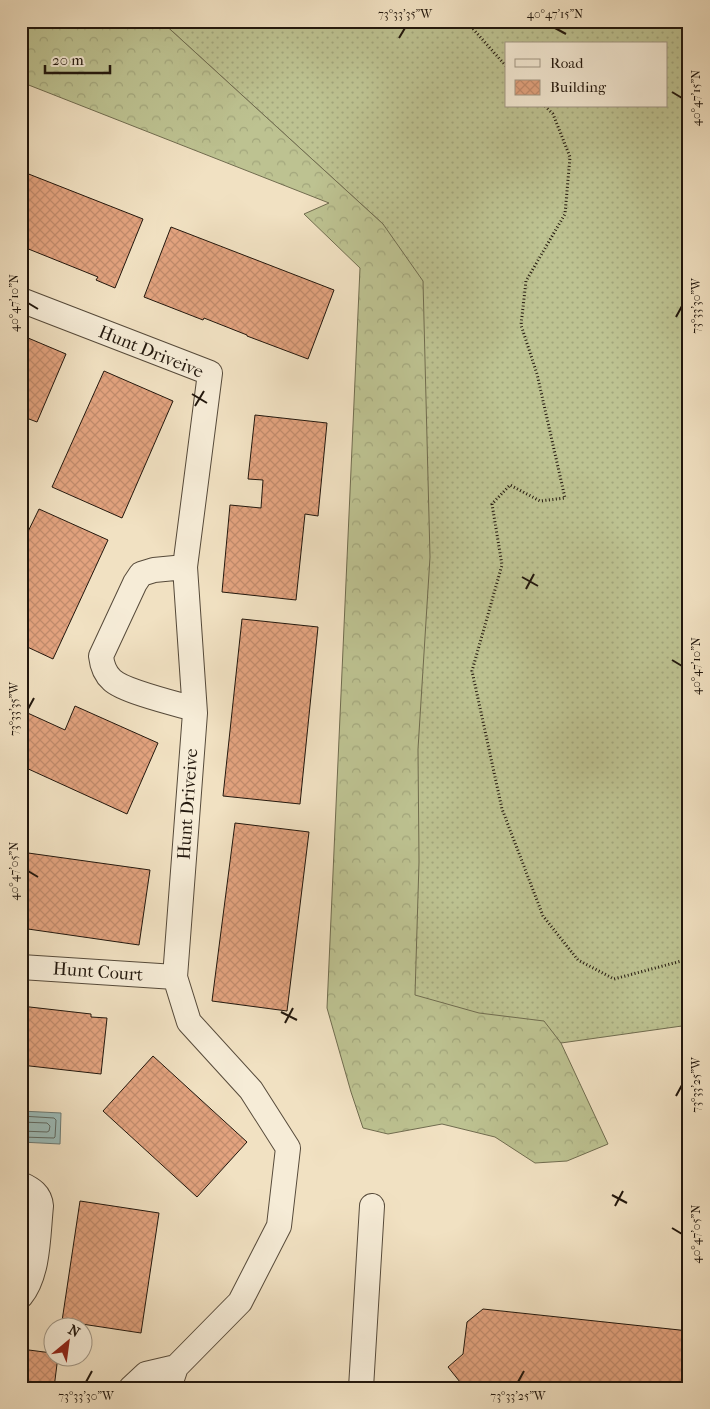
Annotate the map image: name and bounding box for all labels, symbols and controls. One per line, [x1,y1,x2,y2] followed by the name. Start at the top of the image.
[378,7,433,21] text: 73°33'35"W
[527,7,583,21] text: 40°47'15"N
[45,42,110,74] scale bar
[505,42,668,108] legend
[52,51,84,69] text: 20 m
[550,54,584,72] text: Road
[689,70,703,126] text: 40°47'15"N
[550,78,607,96] text: Building
[7,274,21,332] text: 40°47'10"N
[689,277,703,334] text: 73°33'30"W
[95,321,207,383] street label: Hunt Driveive
[689,637,703,695] text: 40°47'10"N
[7,681,21,736] text: 73°33'35"W
[174,748,202,860] street label: Hunt Driveive
[7,842,21,900] text: 40°47'05"N
[52,958,144,986] street label: Hunt Court
[689,1056,703,1113] text: 73°33'25"W
[689,1205,703,1263] text: 40°47'05"N
[42,1316,92,1366] north arrow
[65,1321,83,1341] text: N
[58,1389,115,1403] text: 73°33'30"W
[490,1389,547,1403] text: 73°33'25"W

